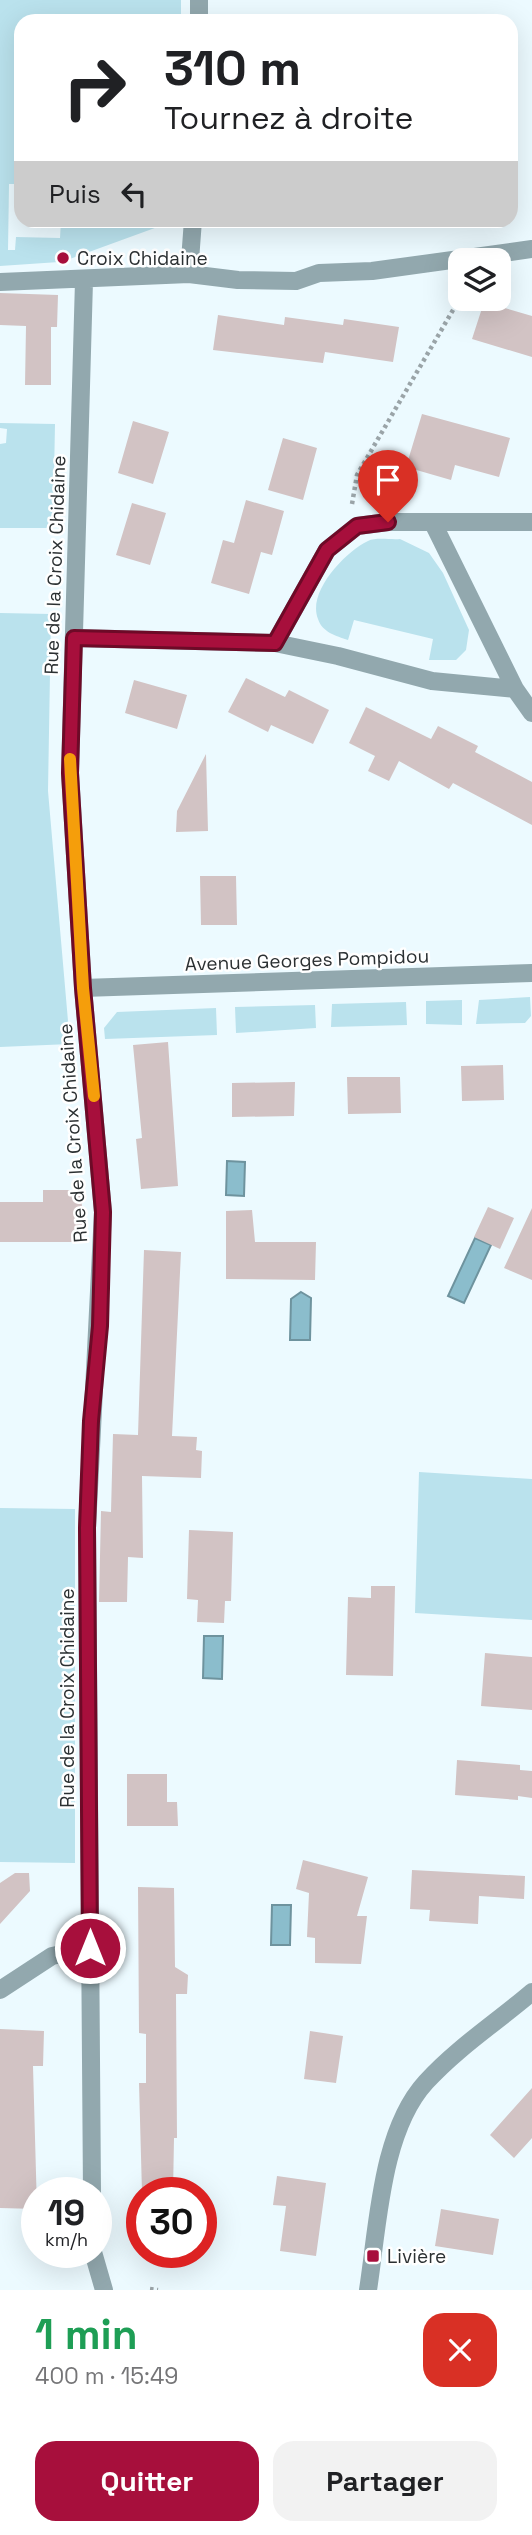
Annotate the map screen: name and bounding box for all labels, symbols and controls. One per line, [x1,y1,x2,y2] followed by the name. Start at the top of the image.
[164,37,301,99] text: 310 m
[49,42,140,133] icon: right
[164,98,413,138] text: Tournez à droite
[115,175,153,213] icon: left
[49,177,101,211] text: Puis
[77,246,208,271] place label: Croix Chidaine
[448,248,511,311] map controls
[448,248,511,311] button: layers
[55,250,71,266] marker: Croix Chidaine
[358,450,418,522] pin
[39,455,71,675] street label: Rue de la Croix Chidaine
[369,461,407,499] icon: arrive
[184,943,430,977] street label: Avenue Georges Pompidou
[53,1023,93,1243] street label: Rue de la Croix Chidaine
[55,1588,80,1808] street label: Rue de la Croix Chidaine
[53,1911,127,1985] position arrow
[126,2177,217,2268] speed limit sign: 30
[48,2191,85,2235] text: 19
[45,2228,88,2251] text: km/h
[387,2244,446,2269] place label: Livière
[365,2248,381,2264] marker: Livière
[35,2308,138,2361] text: 1 min
[423,2313,497,2387] button: close
[35,2361,178,2391] text: 400 m · 15:49
[35,2441,259,2521] button: Quitter
[273,2441,497,2521] button: Partager

